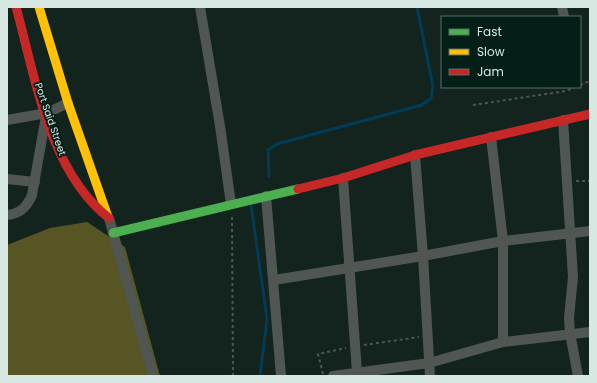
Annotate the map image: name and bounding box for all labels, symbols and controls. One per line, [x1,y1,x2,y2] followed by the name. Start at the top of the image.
[441,16,581,88] legend
[477,23,502,40] text: Fast
[477,43,505,60] text: Slow
[477,63,504,80] text: Jam
[31,81,70,158] street label: Port Said Street

